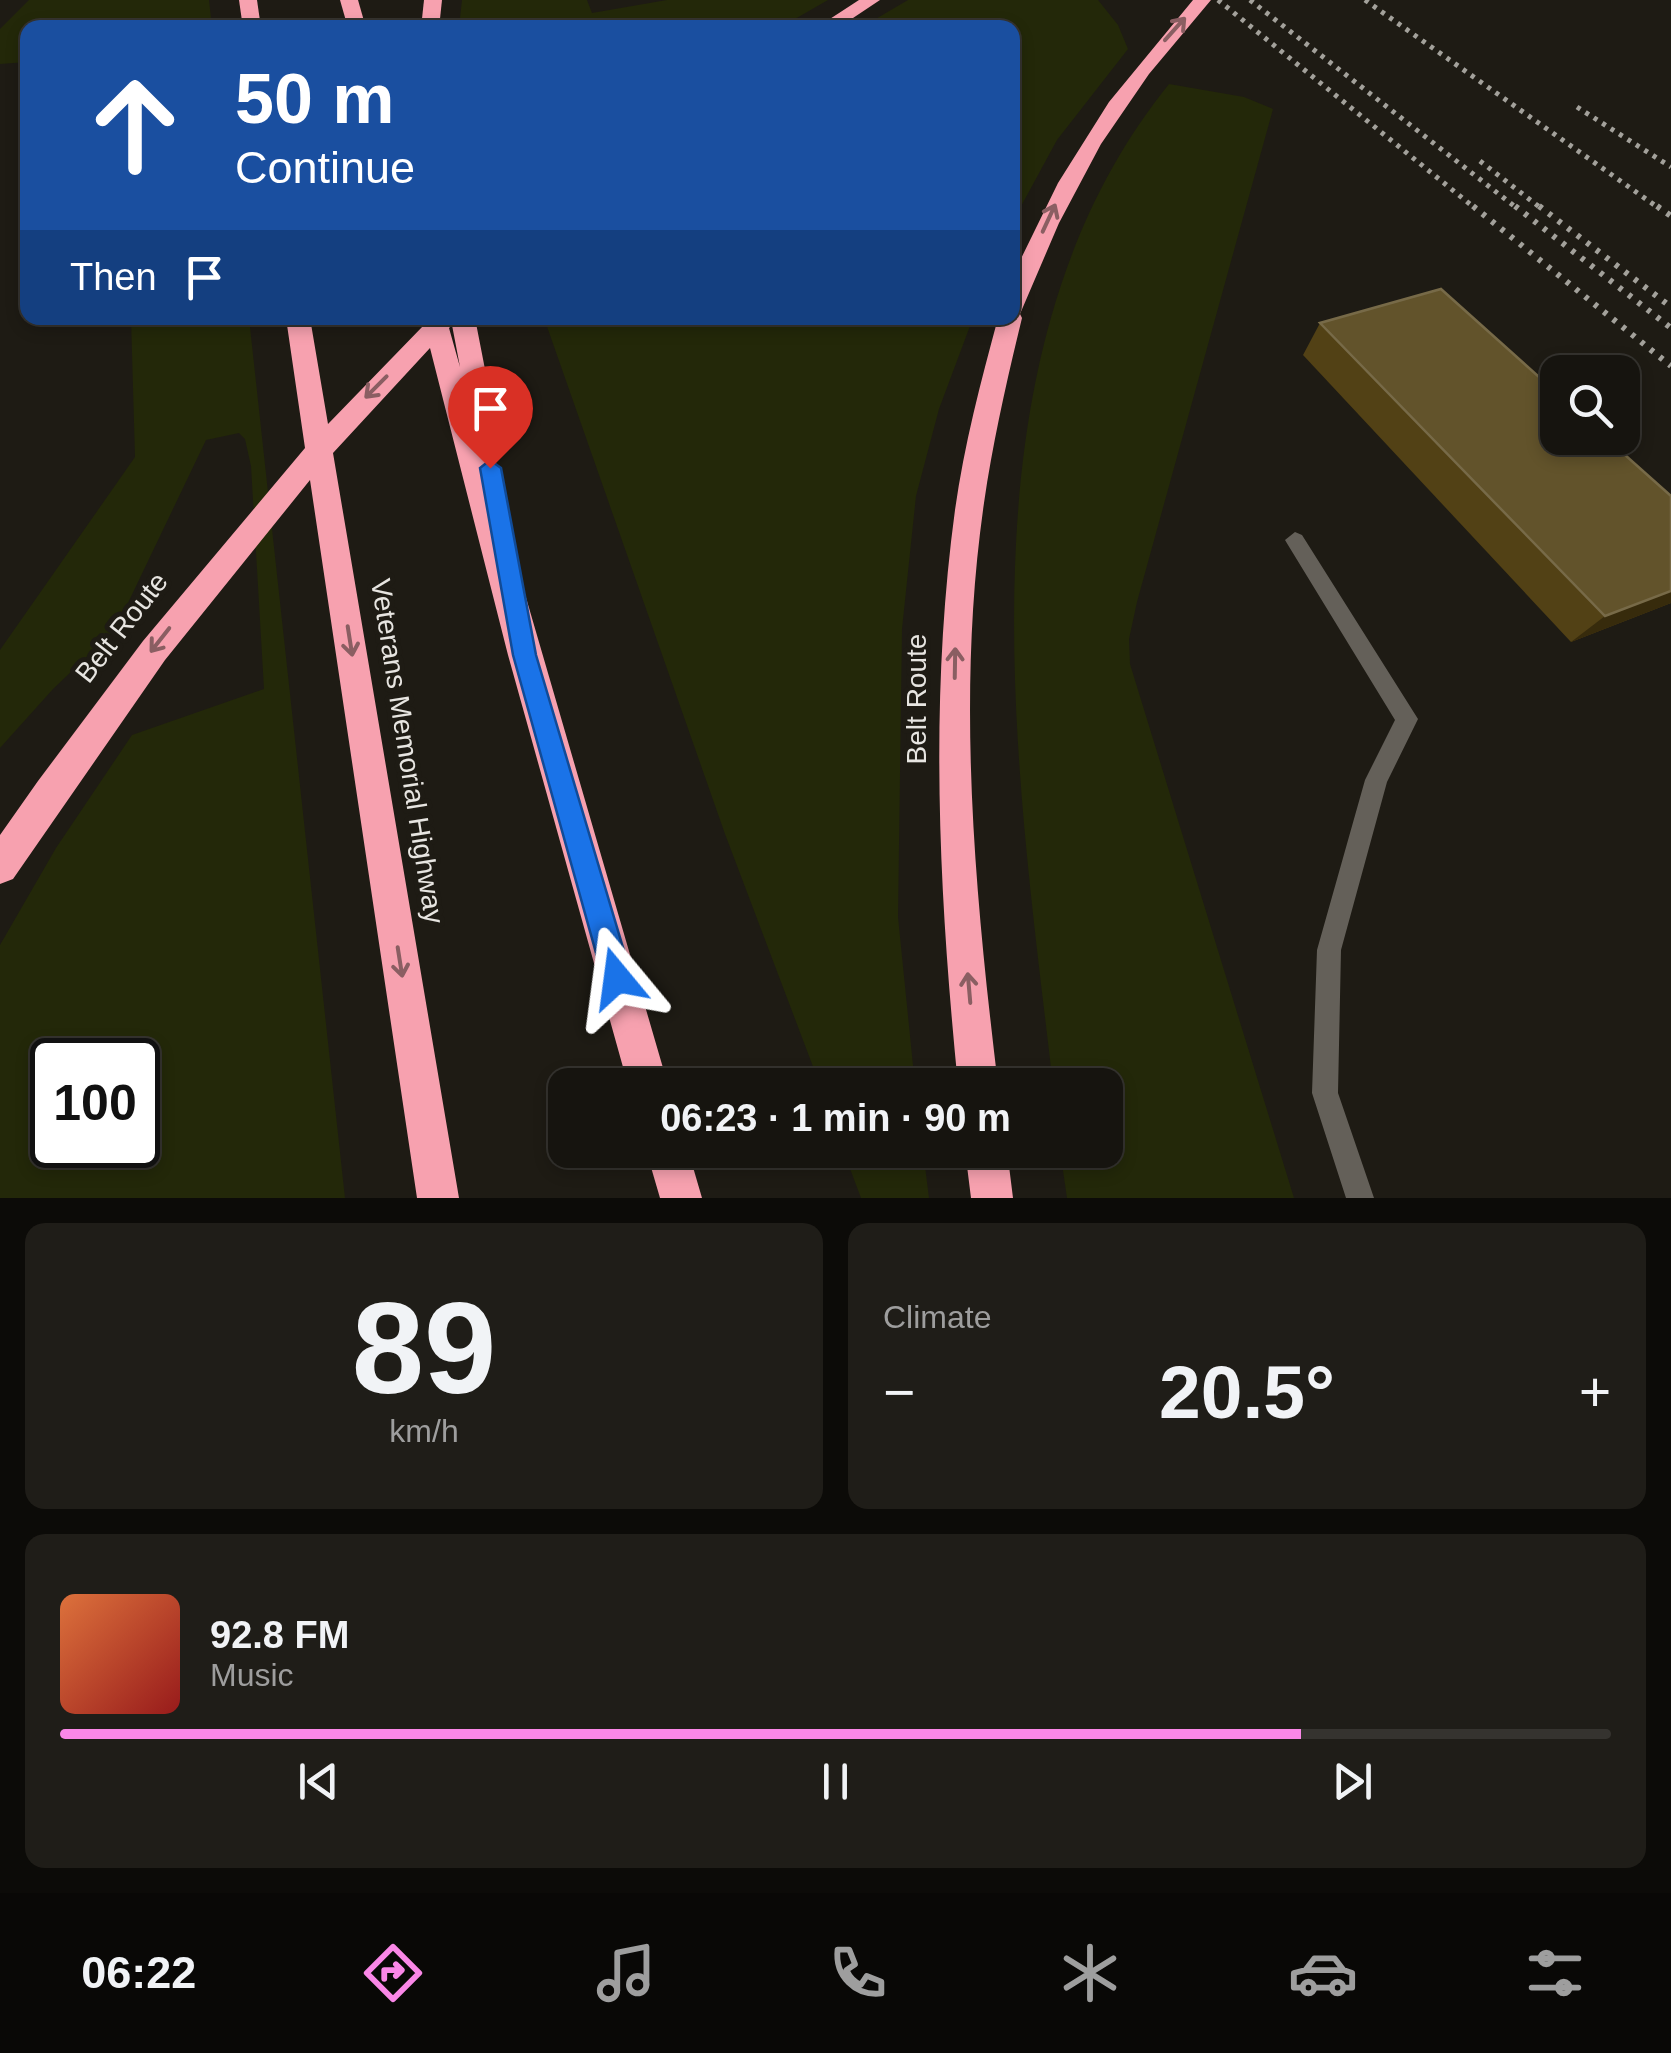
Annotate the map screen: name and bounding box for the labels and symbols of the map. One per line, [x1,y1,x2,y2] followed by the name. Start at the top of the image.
[1163,17,1186,42] one-way arrow
[1040,204,1059,234] one-way arrow
[448,366,533,469] pin
[364,374,388,398] one-way arrow
[69,566,174,688] street label: Belt Route
[365,577,450,926] street label: Veterans Memorial Highway
[341,624,359,657] one-way arrow
[149,627,171,653] one-way arrow
[901,634,932,764] street label: Belt Route
[946,648,965,680] one-way arrow
[565,926,669,1030] position arrow
[392,945,410,978] one-way arrow
[959,972,978,1005] one-way arrow
[30,1038,160,1168] speed limit sign: 100

